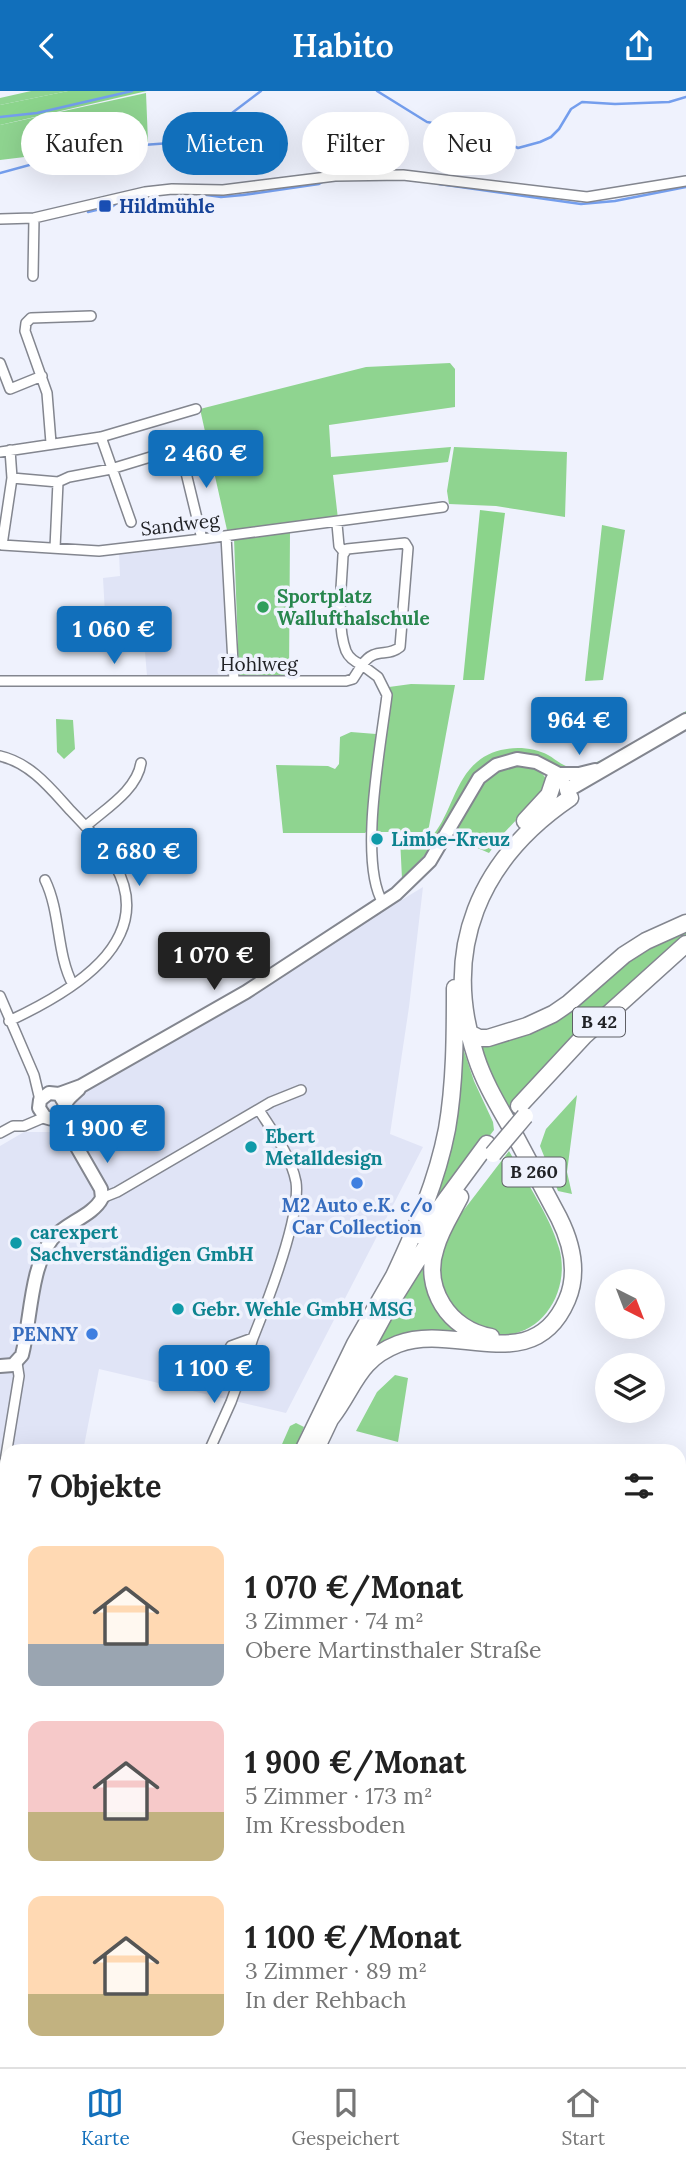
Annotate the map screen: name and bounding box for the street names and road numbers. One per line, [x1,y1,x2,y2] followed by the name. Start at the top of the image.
[139,507,221,541] street label: Sandweg
[220,652,298,676] street label: Hohlweg
[573,1007,625,1037] road number: B 42
[503,1157,566,1187] road number: B 260

